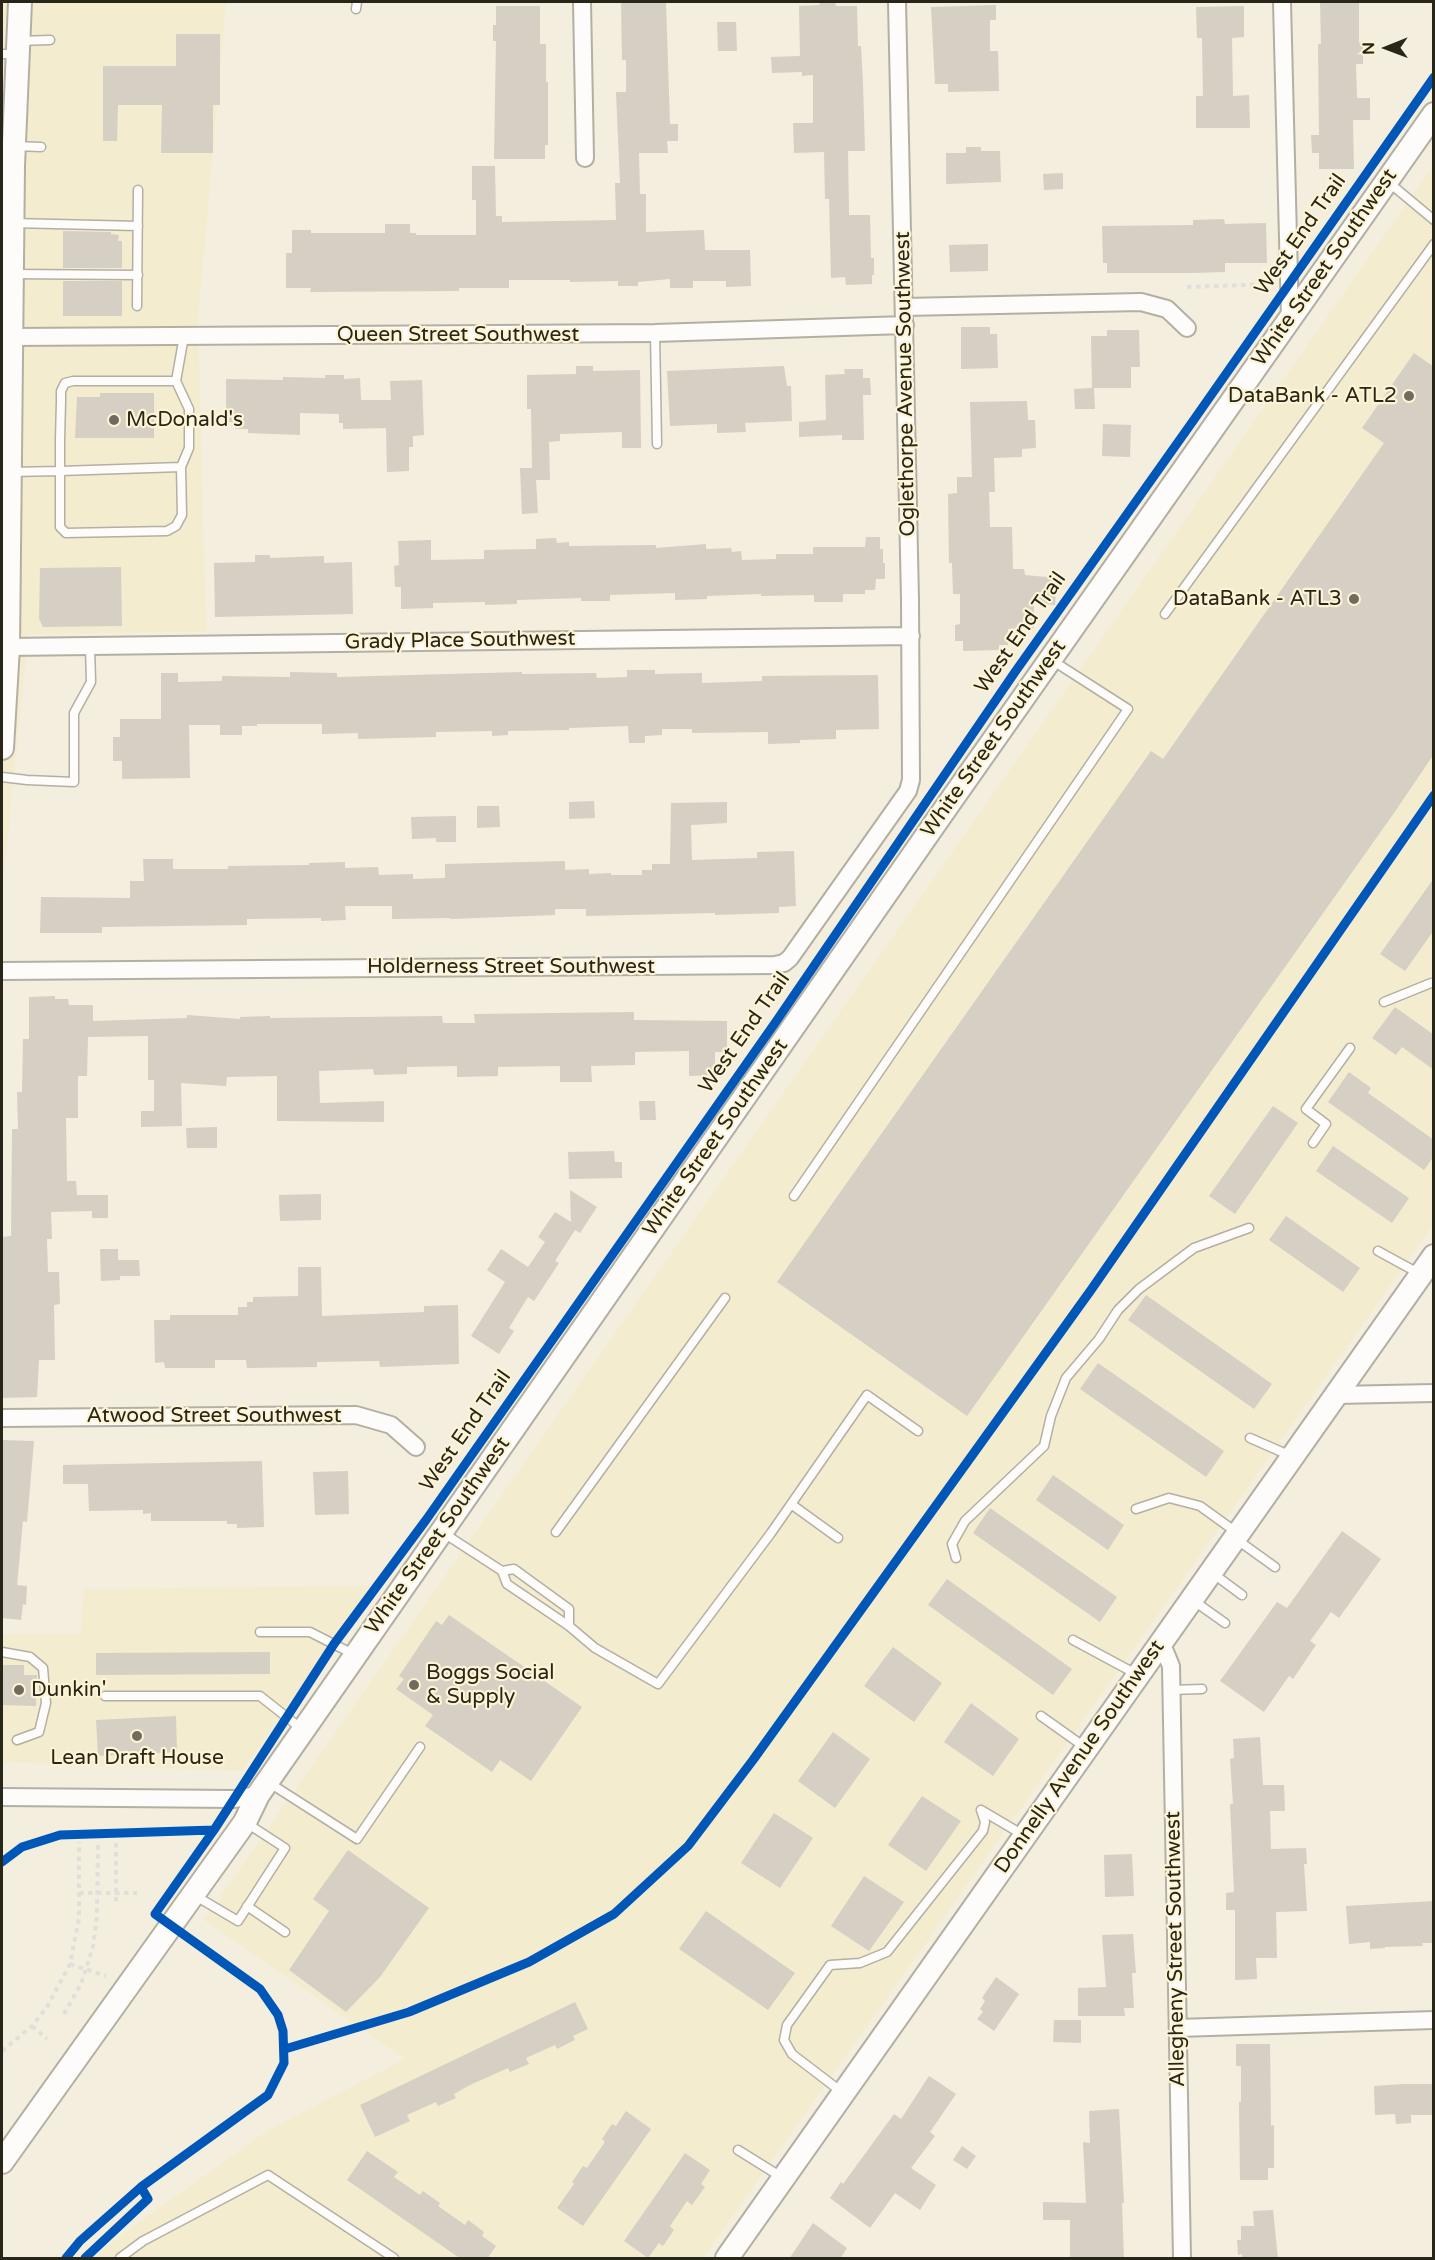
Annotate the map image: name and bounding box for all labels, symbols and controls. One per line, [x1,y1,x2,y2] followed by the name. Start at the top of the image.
[1357,18,1417,78] north arrow
[1359,42,1379,55] text: N
[1247,164,1403,372] street label: White Street Southwest
[1250,170,1352,300] street label: West End Trail
[891,231,921,537] street label: Oglethorpe Avenue Southwest
[337,322,579,348] street label: Queen Street Southwest
[1228,383,1397,409] place label: DataBank - ATL2
[1402,389,1416,403] marker: DataBank - ATL2
[126,407,243,433] place label: McDonald's
[107,413,121,427] marker: McDonald's
[970,568,1072,698] street label: West End Trail
[1173,586,1342,612] place label: DataBank - ATL3
[1347,592,1361,606] marker: DataBank - ATL3
[344,626,576,656] street label: Grady Place Southwest
[916,635,1072,843] street label: White Street Southwest
[367,954,655,980] street label: Holderness Street Southwest
[694,968,796,1098] street label: West End Trail
[638,1034,794,1242] street label: White Street Southwest
[415,1366,517,1496] street label: West End Trail
[87,1403,341,1429] street label: Atwood Street Southwest
[360,1432,516,1640] street label: White Street Southwest
[990,1636,1170,1878] street label: Donnelly Avenue Southwest
[426,1660,554,1710] place label: Boggs Social & Supply
[31,1677,106,1703] place label: Dunkin'
[407,1678,421,1692] marker: Boggs Social & Supply
[12,1683,26,1697] marker: Dunkin'
[130,1729,144,1743] marker: Lean Draft House
[50,1745,224,1771] place label: Lean Draft House
[1161,1811,1191,2087] street label: Allegheny Street Southwest

